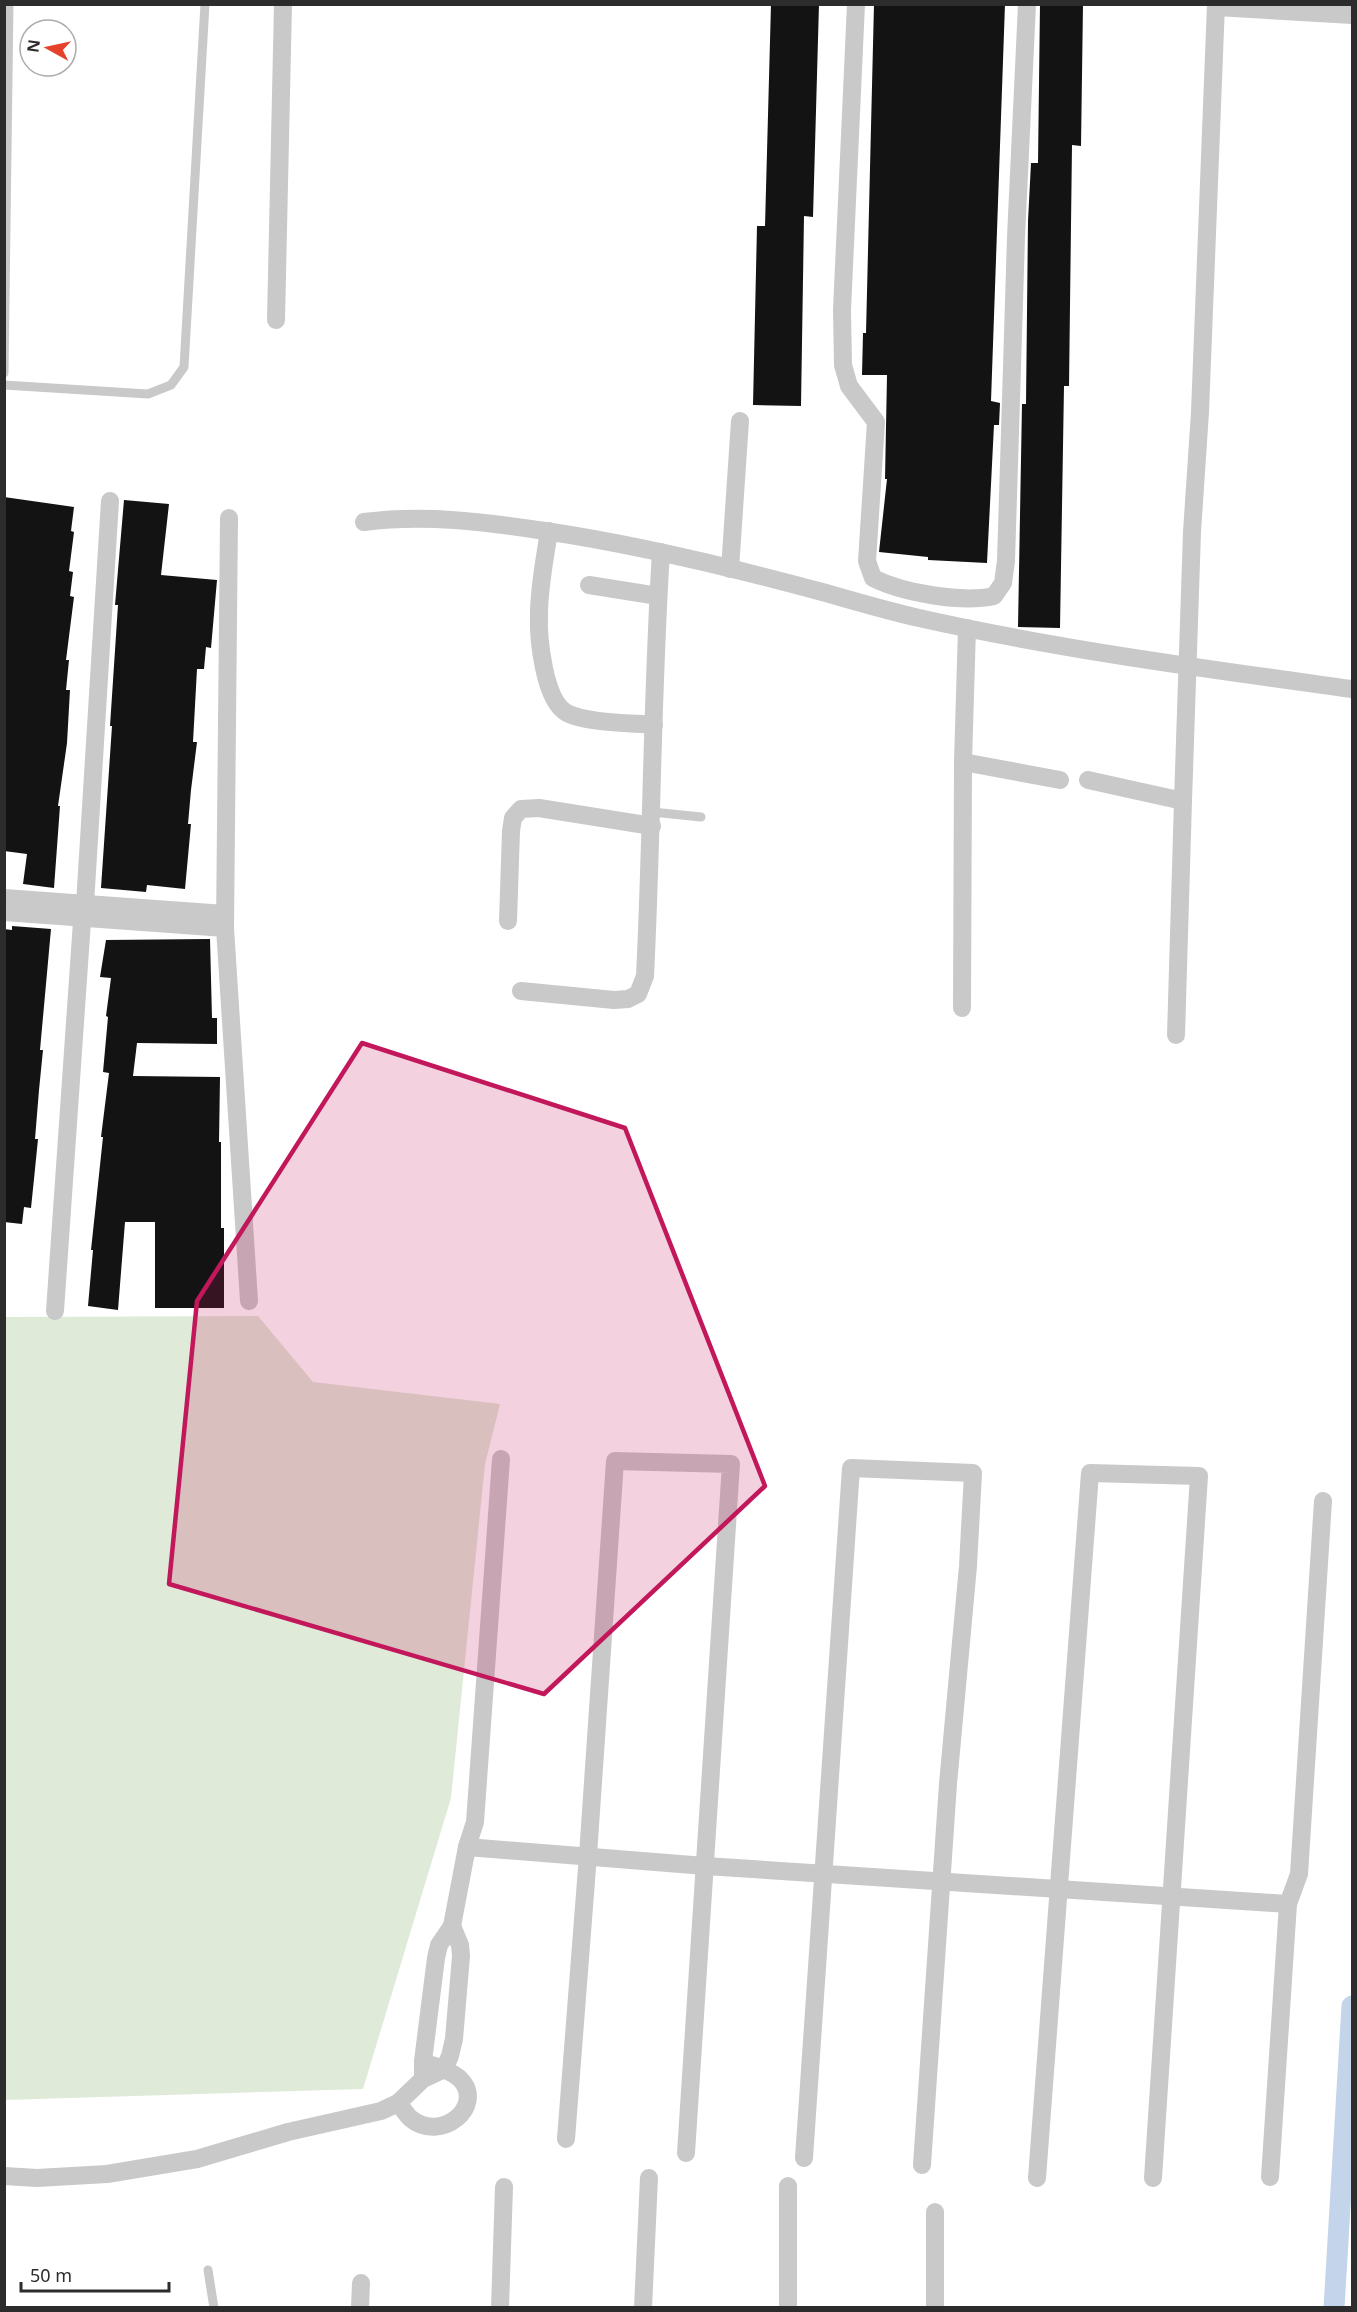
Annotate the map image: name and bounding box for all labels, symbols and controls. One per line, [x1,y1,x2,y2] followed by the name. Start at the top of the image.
[18,18,78,78] north arrow
[21,38,45,54] text: N
[21,2255,170,2293] scale bar
[30,2263,72,2287] text: 50 m

